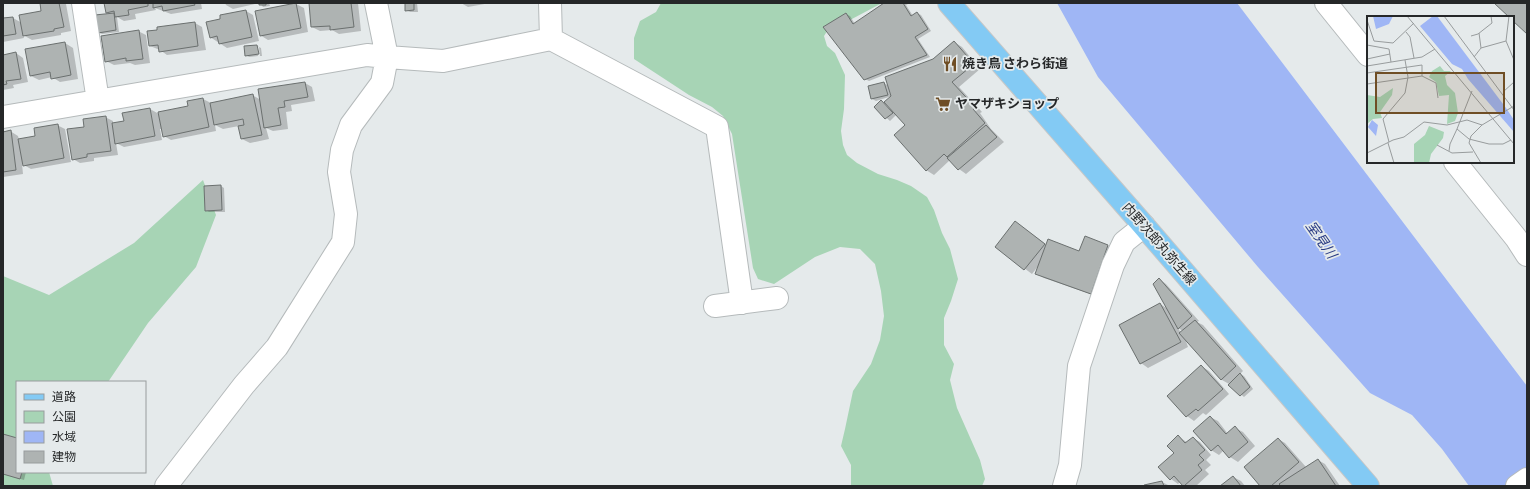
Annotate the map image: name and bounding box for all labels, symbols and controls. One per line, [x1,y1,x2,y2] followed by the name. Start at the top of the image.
[1367,16,1514,163] inset map
[941,55,959,73] restaurant icon: 焼き鳥 さわら街道
[962,56,1068,72] place label: 焼き鳥 さわら街道
[934,95,952,113] supermarket icon: ヤマザキショップ
[955,96,1059,112] place label: ヤマザキショップ
[1119,200,1199,288] street label: 内野次郎丸弥生線
[1302,218,1341,264] water label: 室見川
[16,381,146,473] legend
[52,390,76,405] text: 道路
[52,410,76,425] text: 公園
[52,430,76,445] text: 水域
[52,450,76,465] text: 建物

